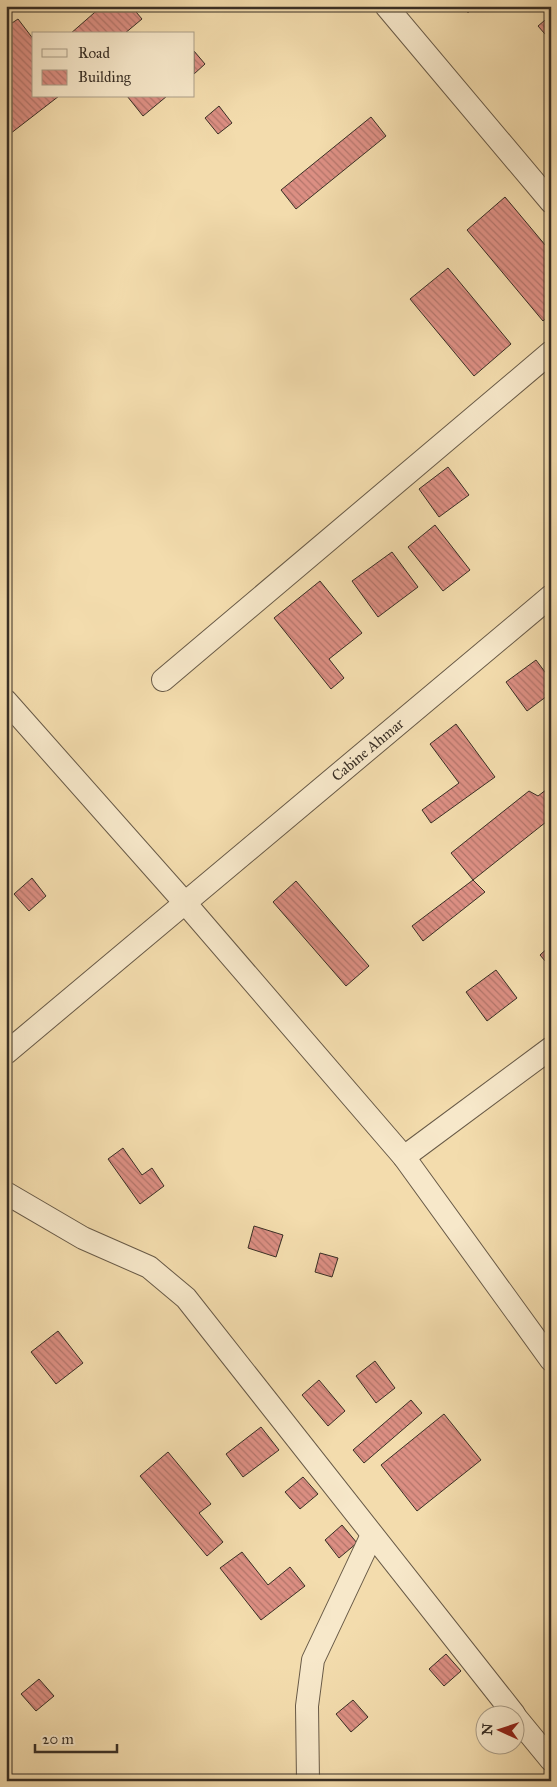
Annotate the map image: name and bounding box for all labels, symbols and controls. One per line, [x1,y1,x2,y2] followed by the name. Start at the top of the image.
[32,32,195,98] legend
[78,44,110,62] text: Road
[78,68,132,86] text: Building
[328,714,408,785] street label: Cabine Ahmar
[474,1704,524,1754] north arrow
[35,1722,118,1754] scale bar
[479,1723,496,1736] text: N
[42,1730,74,1748] text: 20 m

